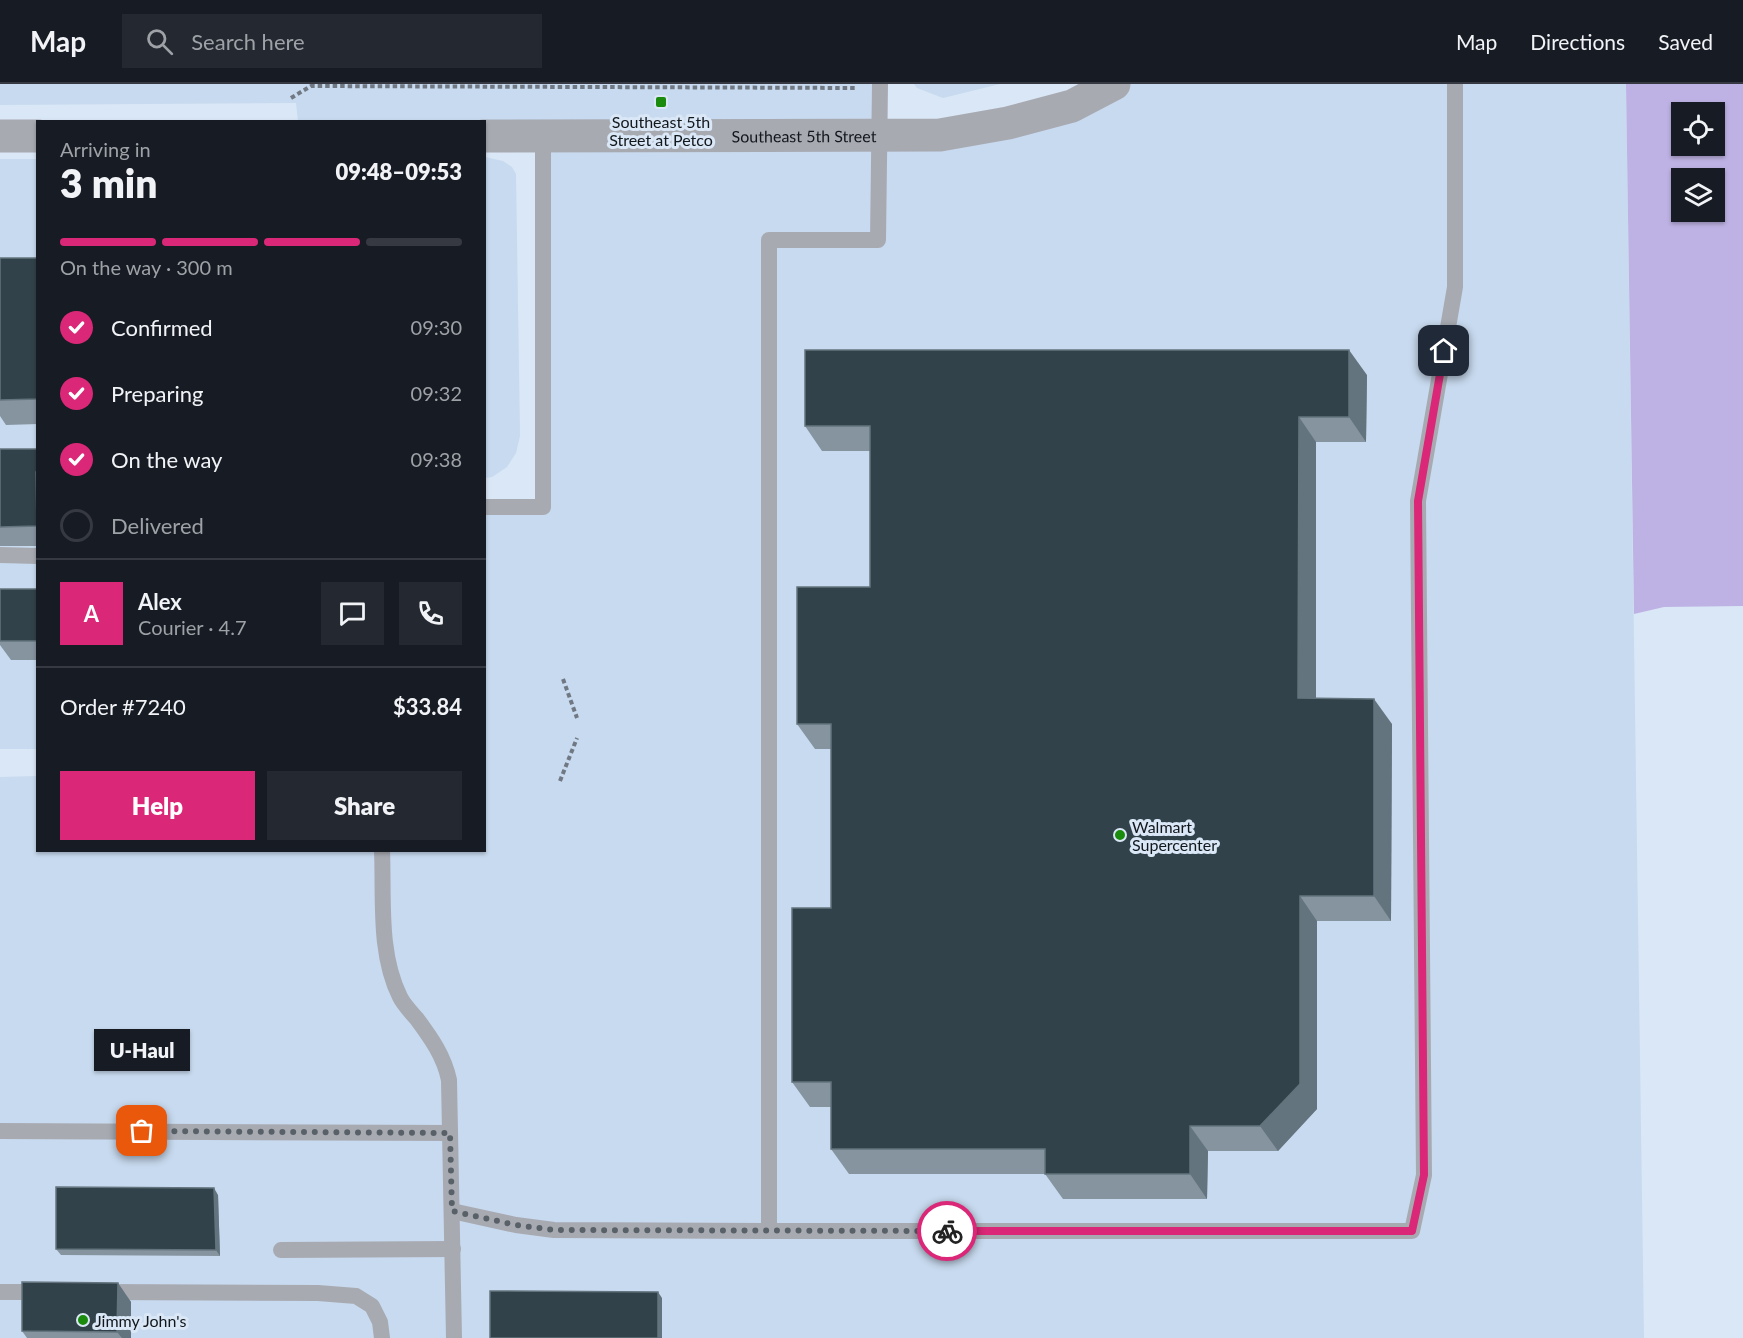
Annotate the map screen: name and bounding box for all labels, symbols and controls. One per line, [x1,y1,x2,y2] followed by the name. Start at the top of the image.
[122,14,542,68] search box
[30,24,86,58] text: Map
[143,25,176,58] icon: search
[191,28,305,55] text: Search here
[1456,29,1497,54] text: Map
[1530,29,1625,54] text: Directions
[1658,29,1713,54] text: Saved
[654,95,668,109] marker: Southeast 5th Street at Petco
[1671,102,1725,222] map controls
[1671,102,1725,156] button: locate
[609,112,713,149] place label: Southeast 5th Street at Petco
[732,126,877,145] street label: Southeast 5th Street
[60,137,151,161] text: Arriving in
[336,158,462,185] text: 09:48–09:53
[60,160,157,206] text: 3 min
[1671,168,1725,222] button: layers
[60,255,233,279] text: On the way · 300 m
[60,311,93,344] icon: check
[111,314,213,341] text: Confirmed
[411,315,462,339] text: 09:30
[1418,325,1469,376] pin
[1427,334,1460,367] icon: home
[60,377,93,410] icon: check
[111,380,203,407] text: Preparing
[411,381,462,405] text: 09:32
[60,443,93,476] icon: check
[111,446,222,473] text: On the way
[411,447,462,471] text: 09:38
[111,512,204,539] text: Delivered
[321,582,384,645] button: chat
[399,582,462,645] button: phone
[138,588,182,615] text: Alex
[84,600,99,627] text: A
[138,615,247,639] text: Courier · 4.7
[60,693,186,720] text: Order #7240
[393,693,462,720] text: $33.84
[60,771,255,840] button: Help
[267,771,462,840] button: Share
[1132,817,1217,854] place label: Walmart Supercenter
[1113,828,1127,842] marker: Walmart Supercenter
[94,1029,190,1071] callout: U-Haul
[110,1038,174,1062] text: U-Haul
[116,1105,167,1156] pin
[125,1114,158,1147] icon: bag
[917,1201,977,1261] courier
[931,1215,964,1248] icon: bike
[95,1311,186,1330] place label: Jimmy John's
[76,1313,90,1327] marker: Jimmy John's

